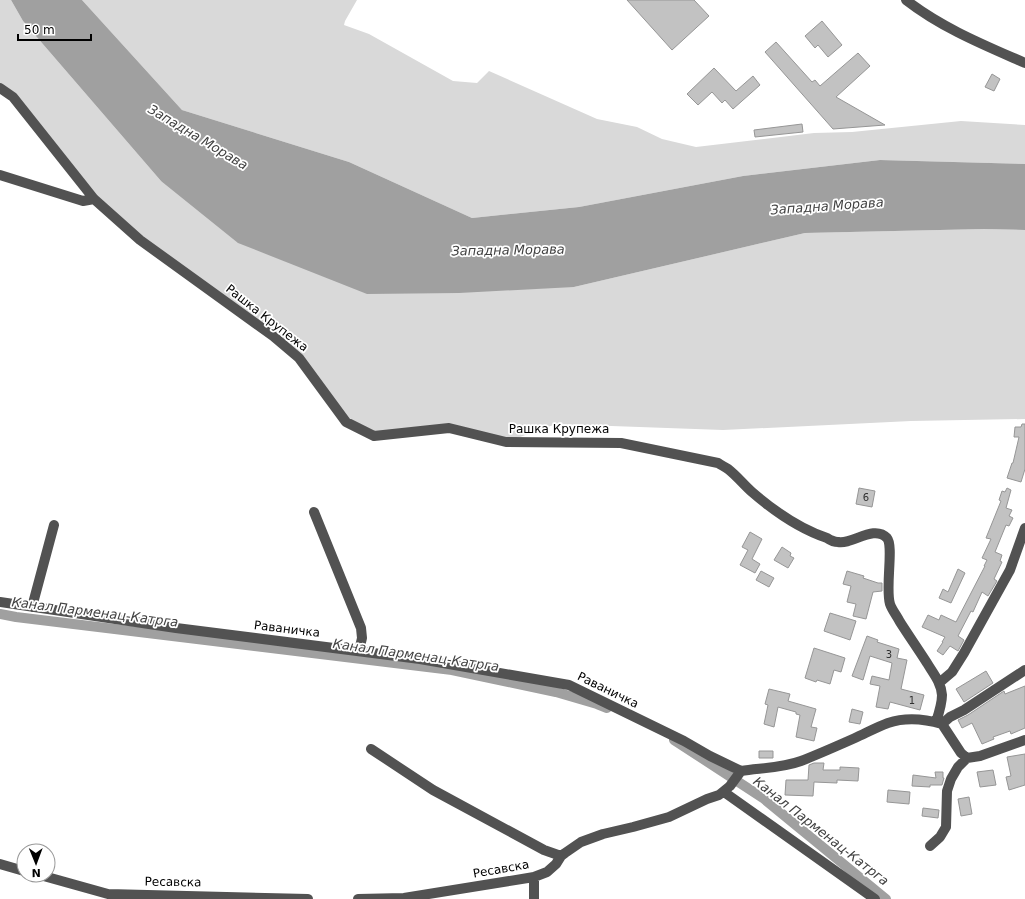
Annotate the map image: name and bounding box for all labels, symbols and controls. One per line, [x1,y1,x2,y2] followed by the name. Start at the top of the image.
[18,16,91,42] scale bar
[24,23,55,37] text: 50 m
[146,101,250,173] water label: Западна Морава
[770,195,884,217] water label: Западна Морава
[451,242,565,258] water label: Западна Морава
[223,282,311,354] street label: Рашка Крупежа
[509,422,609,436] street label: Рашка Крупежа
[863,492,869,503] house number: 6
[11,594,179,630] water label: Канал Парменац-Катрга
[253,618,321,640] street label: Раваничка
[332,636,500,674] water label: Канал Парменац-Катрга
[886,649,892,660] house number: 3
[575,669,641,711] street label: Раваничка
[909,695,915,706] house number: 1
[750,773,892,889] water label: Канал Парменац-Катрга
[16,843,56,883] north arrow
[472,857,530,881] street label: Ресавска
[31,866,41,879] text: N
[144,875,202,889] street label: Ресавска

